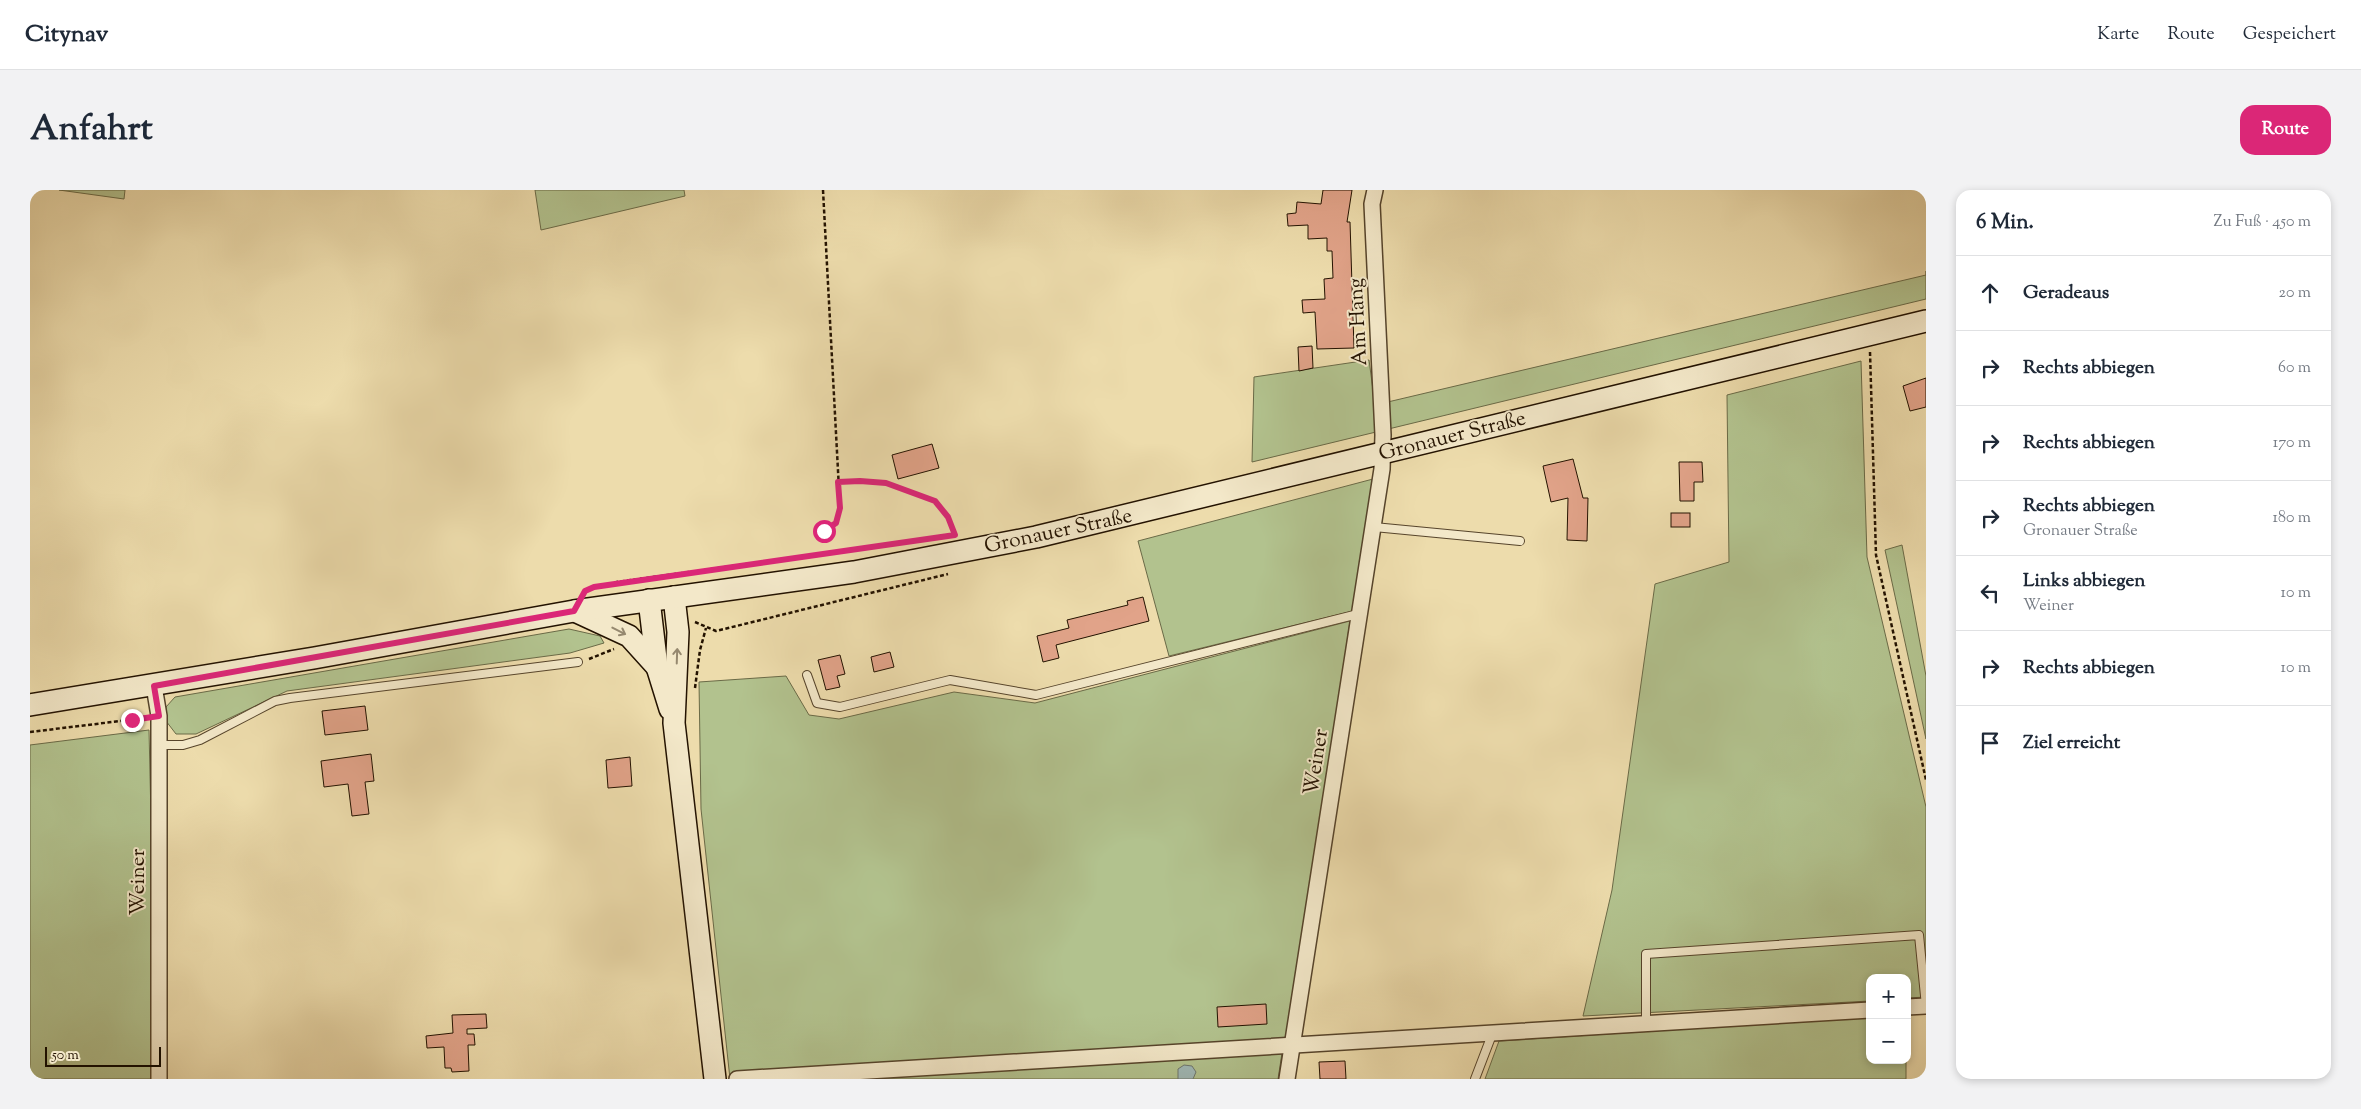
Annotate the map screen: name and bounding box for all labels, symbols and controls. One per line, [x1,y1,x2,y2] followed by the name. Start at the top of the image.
[25,18,108,52] text: Citynav
[2097,22,2140,48] text: Karte
[2168,22,2215,48] text: Route
[2243,22,2336,48] text: Gespeichert
[30,105,153,156] text: Anfahrt
[2240,105,2331,155] button: Route
[1976,208,2034,238] text: 6 Min.
[2214,211,2311,234] text: Zu Fuß · 450 m
[1342,277,1376,366] street label: Am Hang
[1976,279,2004,307] icon: ahead
[2023,280,2109,307] text: Geradeaus
[2278,282,2311,305] text: 20 m
[1976,354,2004,382] icon: right
[2023,355,2155,382] text: Rechts abbiegen
[2278,357,2311,380] text: 60 m
[1376,404,1529,470] street label: Gronauer Straße
[1976,429,2004,457] icon: right
[2023,430,2155,457] text: Rechts abbiegen
[2273,432,2311,455] text: 170 m
[2023,493,2155,520] text: Rechts abbiegen
[982,502,1135,562] street label: Gronauer Straße
[1976,504,2004,532] icon: right
[2272,507,2311,530] text: 180 m
[813,520,836,543] route start
[2023,520,2138,543] text: Gronauer Straße
[2023,568,2146,595] text: Links abbiegen
[1976,579,2004,607] icon: left
[2281,582,2311,605] text: 10 m
[2023,595,2074,618] text: Weiner
[611,626,626,636] one-way arrow
[673,649,682,665] one-way arrow
[1976,654,2004,682] icon: right
[2023,655,2155,682] text: Rechts abbiegen
[2281,657,2311,680] text: 10 m
[121,709,144,732] route end
[1297,727,1337,798] street label: Weiner
[1976,729,2004,757] icon: arrive
[2023,730,2120,757] text: Ziel erreicht
[124,848,154,915] street label: Weiner
[1866,974,1911,1064] map controls
[1866,974,1911,1019] button: +
[1866,1019,1911,1064] button: −
[45,1044,161,1067] scale bar
[52,1046,79,1066] text: 50 m

